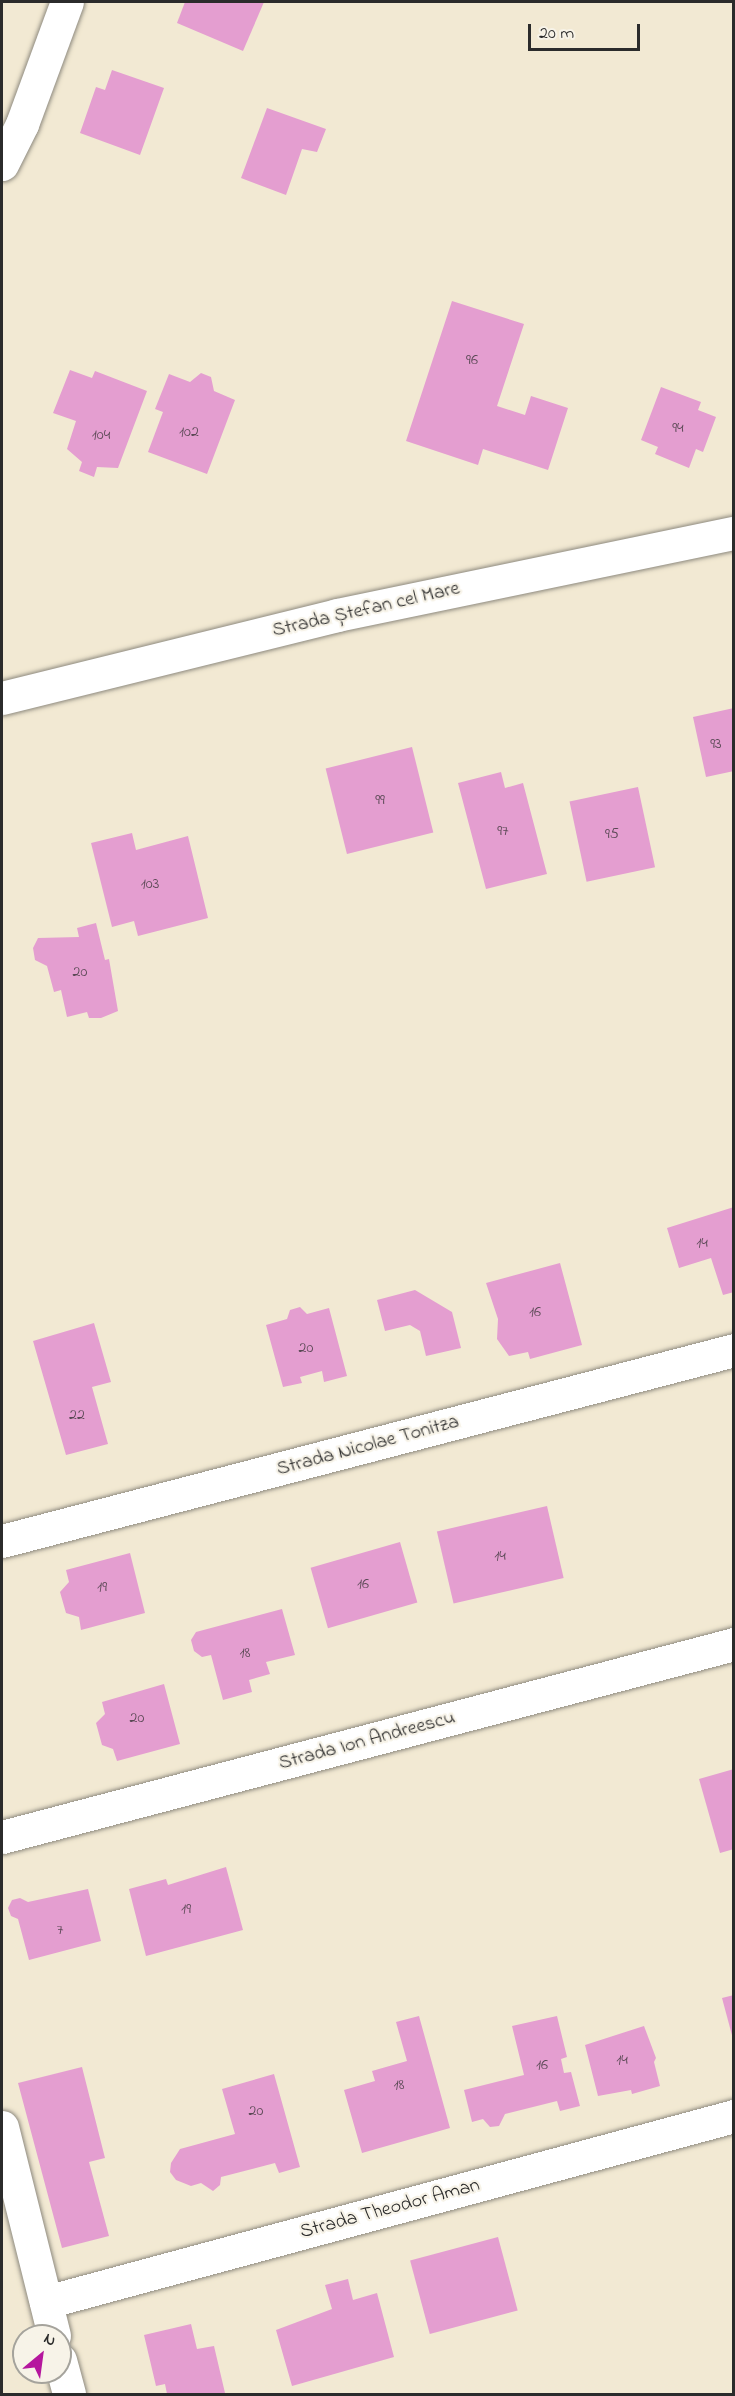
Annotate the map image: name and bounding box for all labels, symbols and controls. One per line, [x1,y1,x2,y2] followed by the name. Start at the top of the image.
[531,12,644,50] scale bar
[539,21,574,47] text: 20 m
[466,350,478,370] house number: 96
[672,418,684,438] house number: 94
[179,422,199,442] house number: 102
[92,425,110,445] house number: 104
[270,577,462,643] street label: Strada Ștefan cel Mare
[710,734,722,754] house number: 93
[375,790,385,810] house number: 99
[497,821,509,841] house number: 97
[605,824,619,844] house number: 95
[141,874,159,894] house number: 103
[73,962,87,982] house number: 20
[696,1233,708,1253] house number: 14
[529,1302,541,1322] house number: 16
[299,1338,313,1358] house number: 20
[69,1405,85,1425] house number: 22
[274,1410,462,1482] street label: Strada Nicolae Tonitza
[494,1546,506,1566] house number: 14
[357,1574,369,1594] house number: 16
[97,1577,107,1597] house number: 19
[239,1643,251,1663] house number: 18
[276,1706,458,1776] street label: Strada Ion Andreescu
[130,1708,144,1728] house number: 20
[181,1899,191,1919] house number: 19
[57,1920,63,1940] house number: 7
[616,2050,628,2070] house number: 14
[536,2055,548,2075] house number: 16
[393,2075,405,2095] house number: 18
[249,2101,263,2121] house number: 20
[297,2173,483,2245] street label: Strada Theodor Aman
[12,2324,72,2384] north arrow
[39,2327,60,2353] text: N

